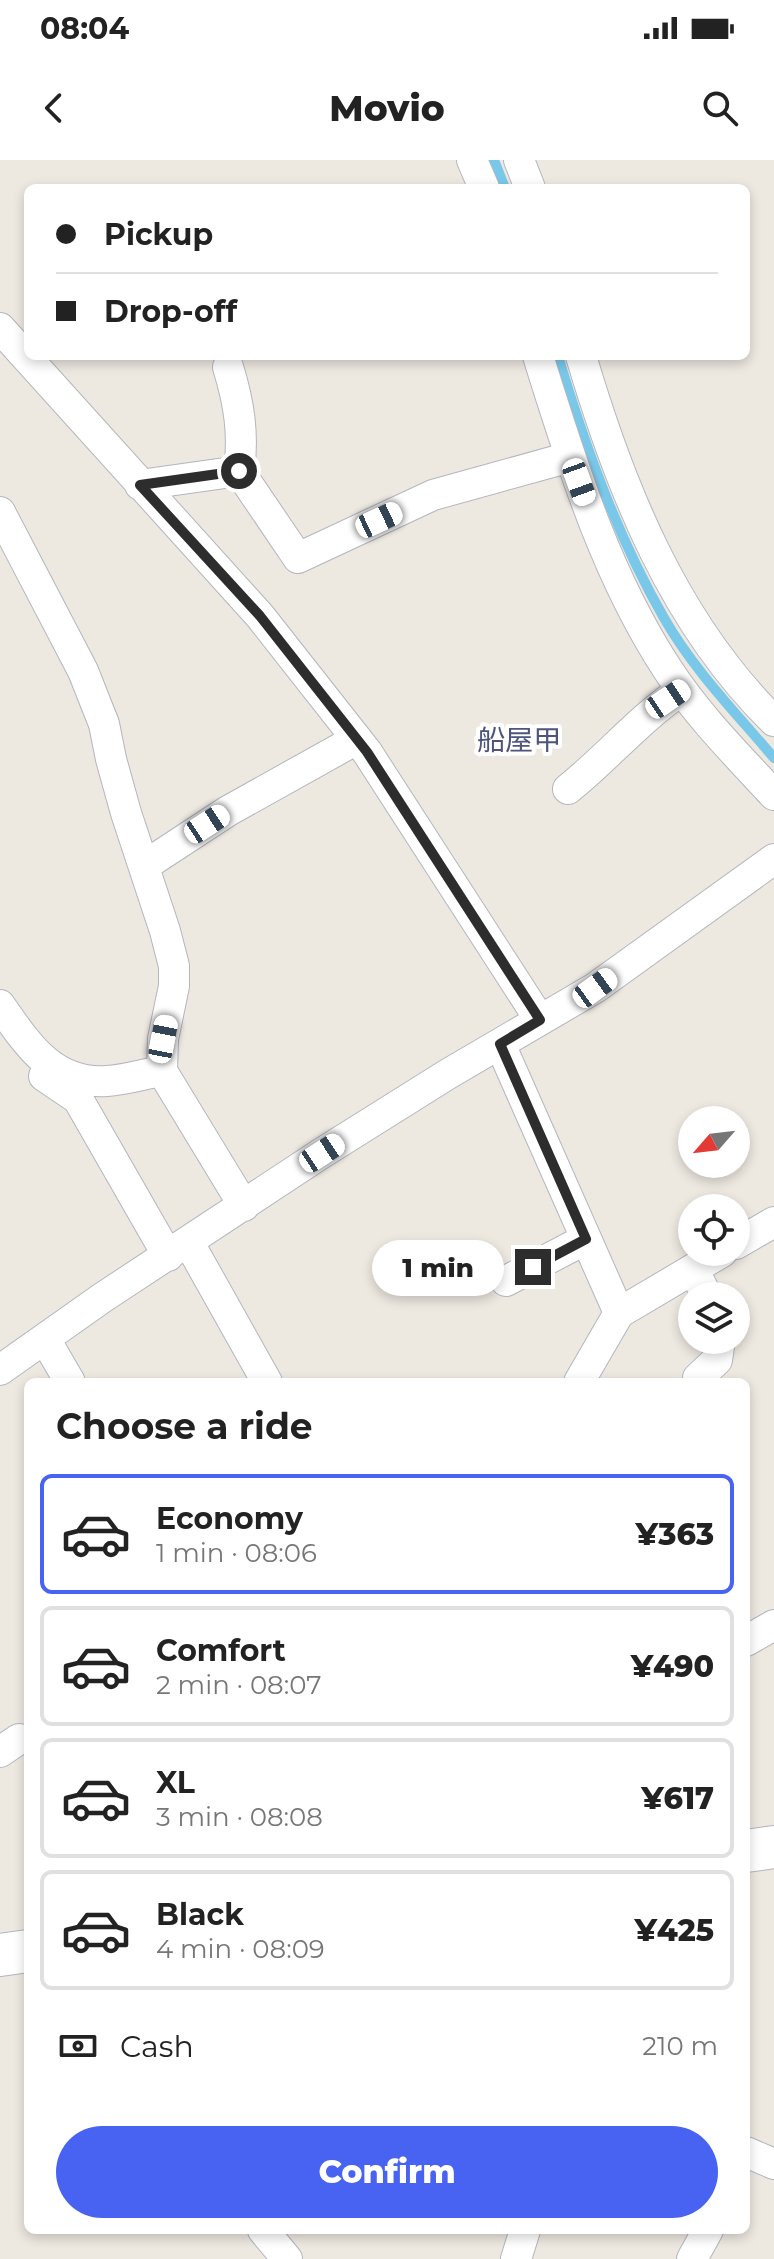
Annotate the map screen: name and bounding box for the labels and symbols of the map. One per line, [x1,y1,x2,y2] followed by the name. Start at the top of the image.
[221,453,257,489] route start
[560,455,598,509] car
[352,499,406,541] car
[641,676,695,722] car
[477,723,561,757] district label: 船屋甲
[180,801,234,847] car
[569,964,621,1012] car
[147,1013,179,1065] car
[678,1106,750,1178] north arrow
[295,1130,349,1176] car
[373,1239,505,1295] callout: 1 min
[515,1249,551,1285] route end

